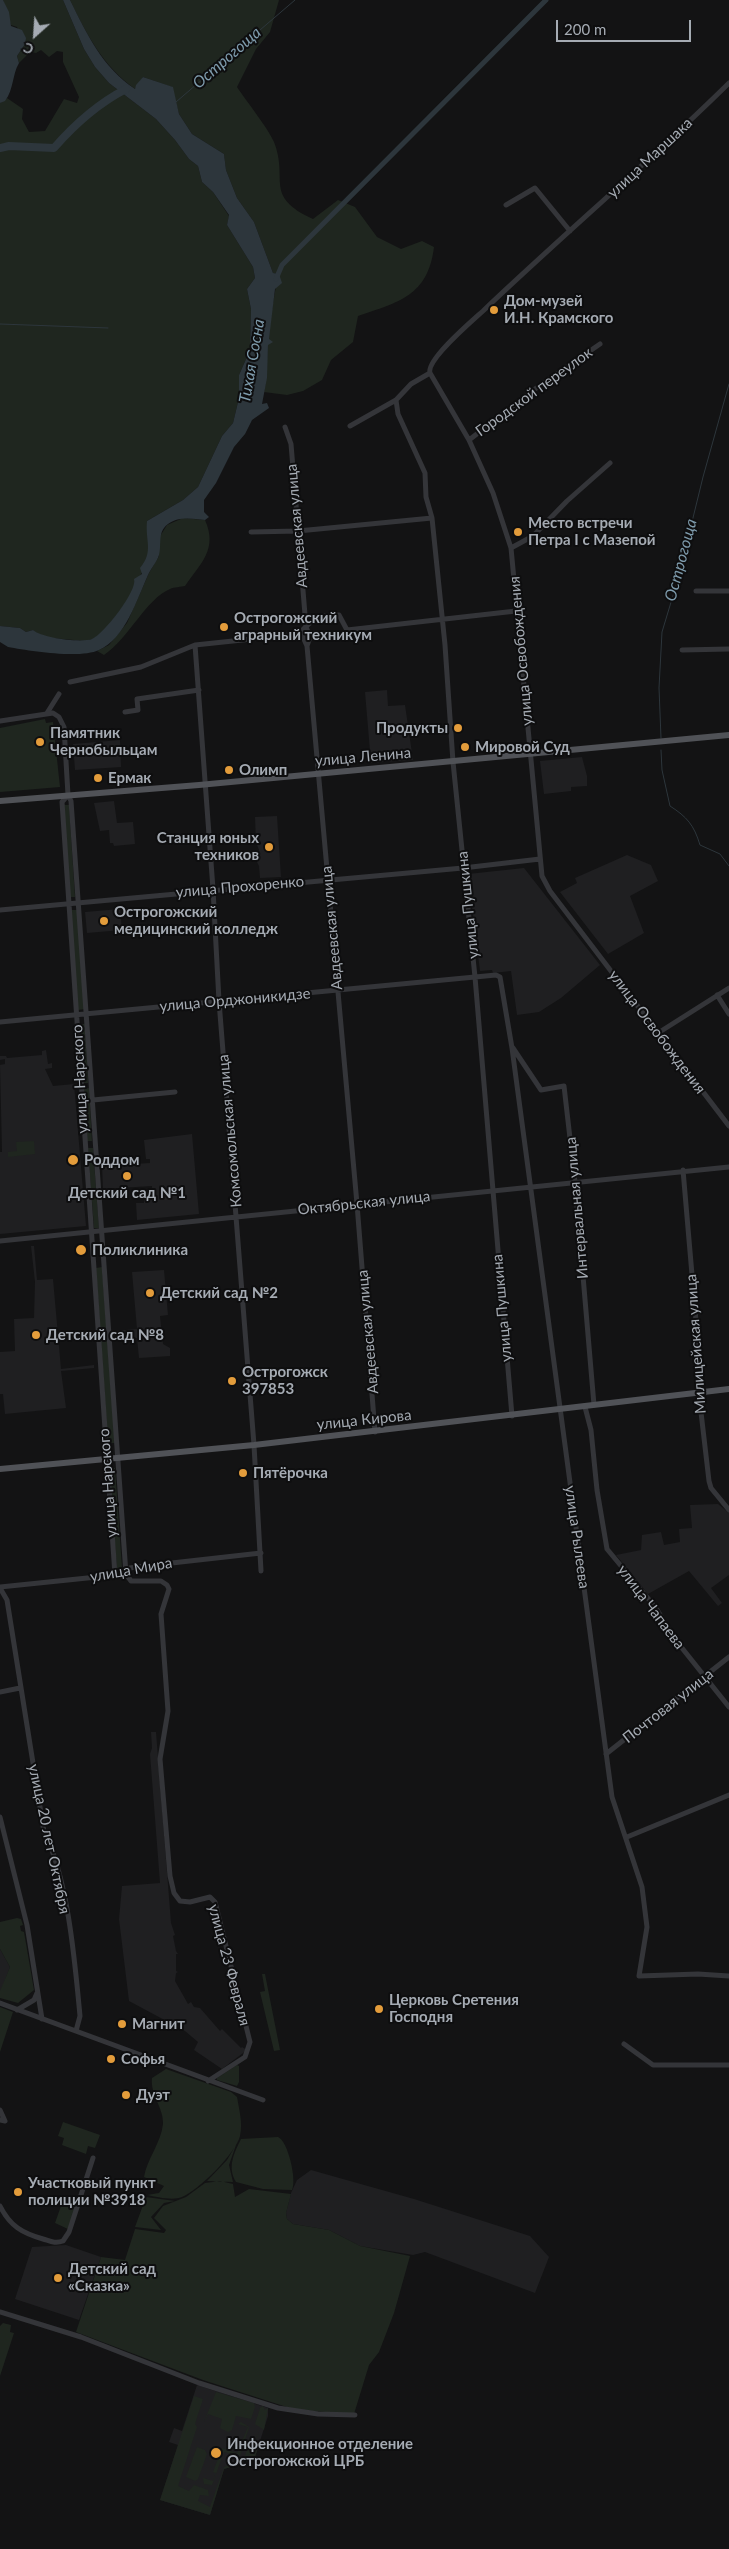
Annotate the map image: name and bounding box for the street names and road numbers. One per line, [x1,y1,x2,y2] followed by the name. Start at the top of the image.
[604,114,696,202] street label: улица Маршака
[472,344,596,440] street label: Городской переулок
[283,463,311,589] street label: Авдеевская улица
[505,575,537,727] street label: улица Освобождения
[314,744,412,770] street label: улица Ленина
[453,850,483,960] street label: улица Пушкина
[318,865,346,991] street label: Авдеевская улица
[175,872,305,902] street label: улица Прохоренко
[605,967,709,1097] street label: улица Освобождения
[159,984,311,1016] street label: улица Орджоникидзе
[68,1024,92,1134] street label: улица Нарского
[214,1054,246,1208] street label: Комсомольская улица
[562,1136,592,1280] street label: Интервальная улица
[297,1187,431,1219] street label: Октябрьская улица
[488,1253,516,1363] street label: улица Пушкина
[354,1269,382,1395] street label: Авдеевская улица
[682,1274,710,1414] street label: Милицейская улица
[316,1406,412,1434] street label: улица Кирова
[95,1428,121,1538] street label: улица Нарского
[561,1484,593,1590] street label: улица Рылеева
[89,1554,173,1586] street label: улица Мира
[614,1561,688,1653] street label: улица Чапаева
[619,1665,717,1747] street label: Почтовая улица
[24,1762,74,1916] street label: улица 20 лет Октября
[204,1902,254,2028] street label: улица 23 Февраля

